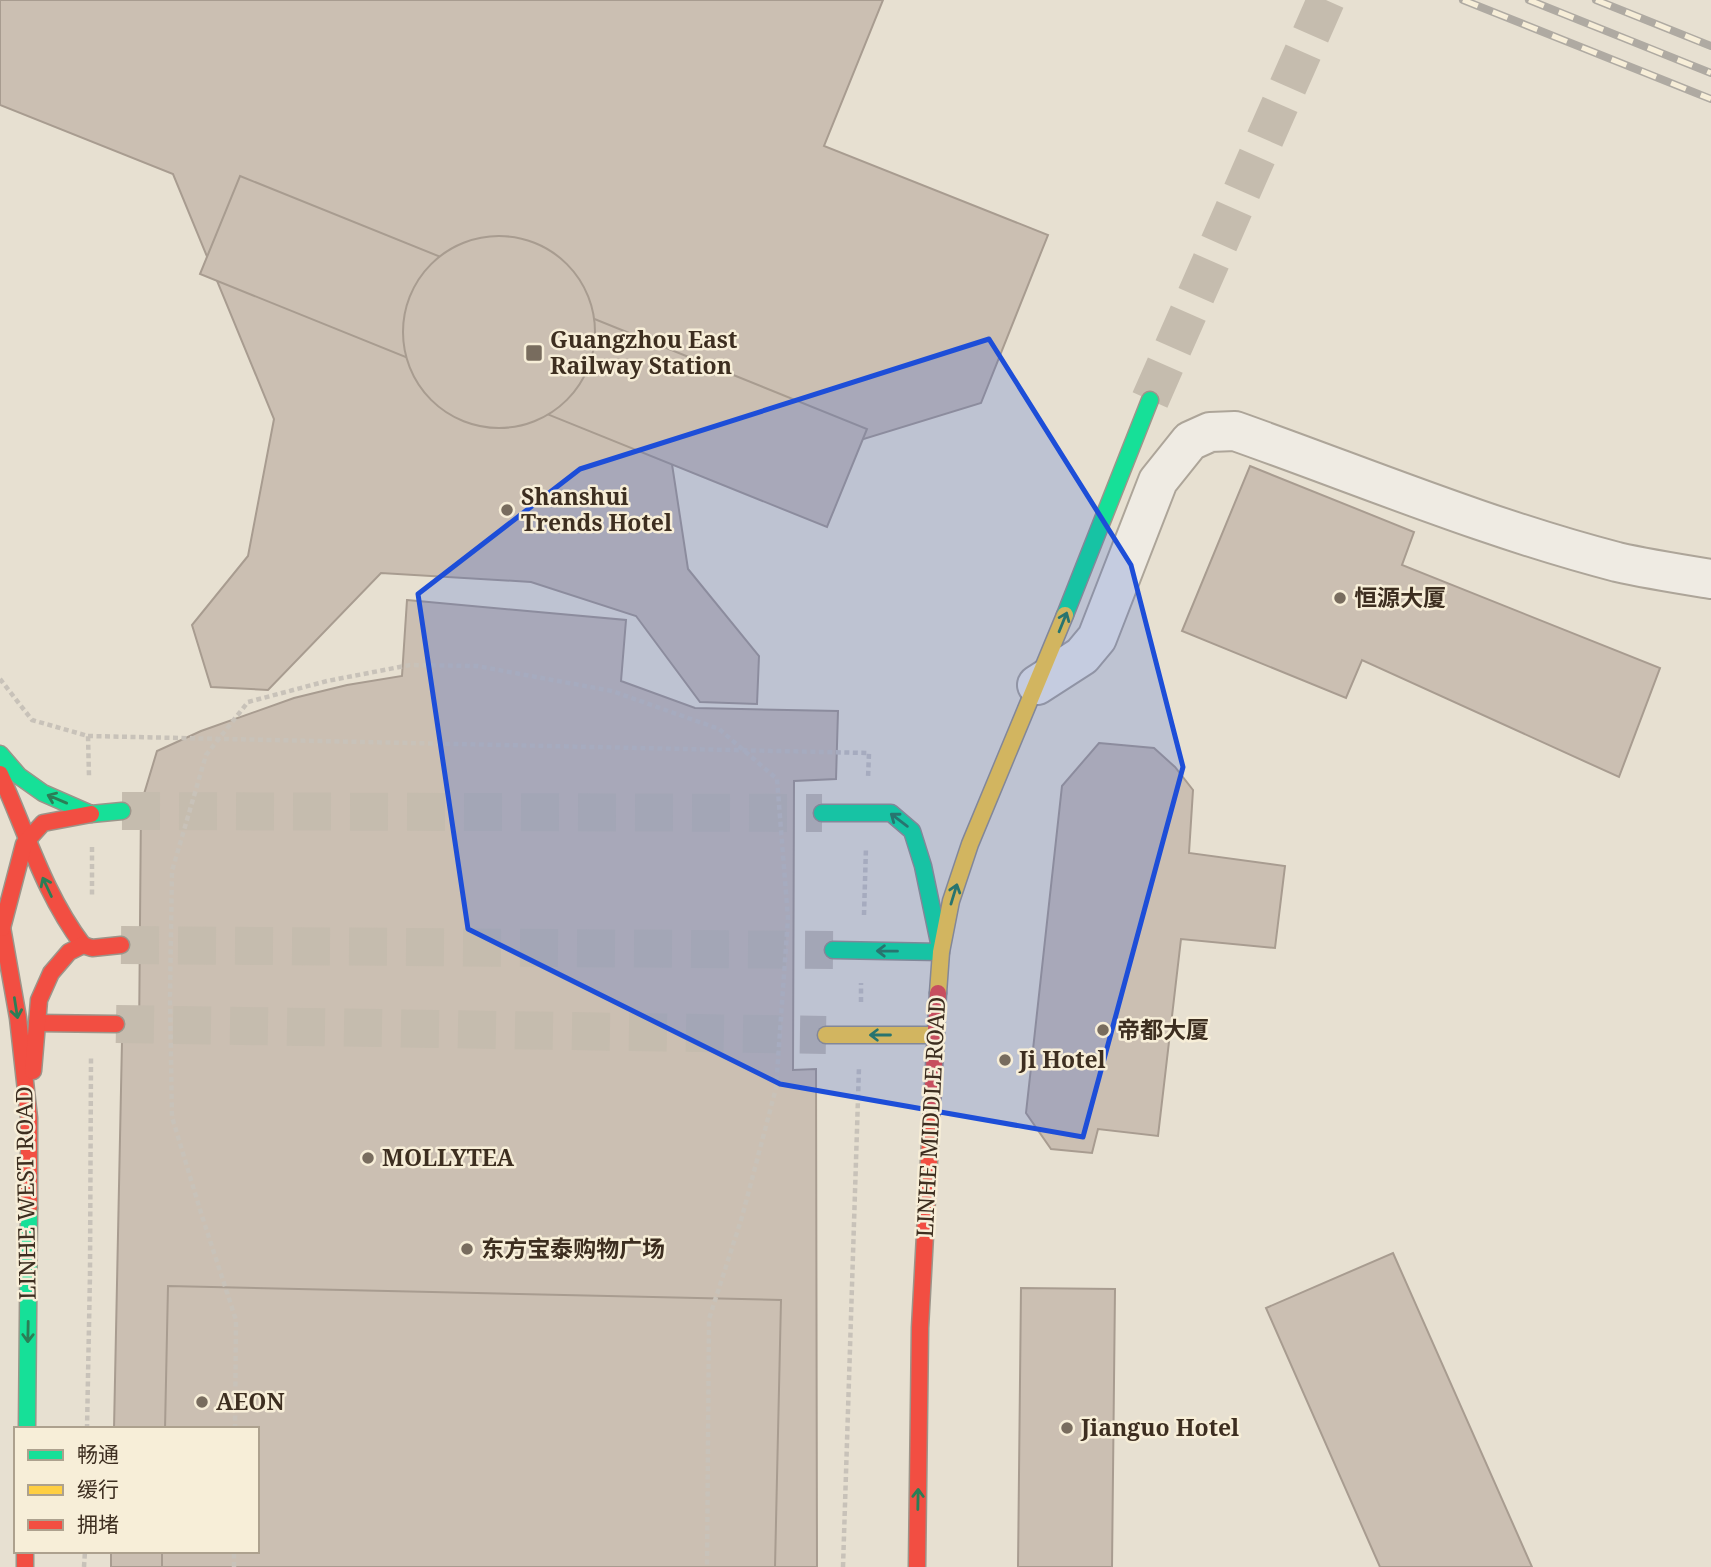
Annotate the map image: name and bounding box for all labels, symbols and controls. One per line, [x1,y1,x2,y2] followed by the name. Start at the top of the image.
[550,323,737,381] place label: Guangzhou East Railway Station
[524,343,544,363] marker: Guangzhou East Railway Station
[521,480,672,538] place label: Shanshui Trends Hotel
[499,502,515,518] marker: Shanshui Trends Hotel
[1354,581,1446,613] place label: 恒源大厦
[1332,590,1348,606] marker: 恒源大厦
[1057,612,1070,633] one-way arrow
[47,792,68,805] one-way arrow
[889,813,908,828] one-way arrow
[40,877,53,898] one-way arrow
[948,883,961,905] one-way arrow
[876,944,899,958] one-way arrow
[10,996,23,1019] one-way arrow
[908,996,952,1238] street label: LINHE MIDDLE ROAD
[1117,1013,1209,1045] place label: 帝都大厦
[1095,1022,1111,1038] marker: 帝都大厦
[869,1028,892,1042] one-way arrow
[1018,1043,1106,1075] place label: Ji Hotel
[997,1052,1013,1068] marker: Ji Hotel
[7,1086,43,1300] street label: LINHE WEST ROAD
[382,1141,515,1173] place label: MOLLYTEA
[360,1150,376,1166] marker: MOLLYTEA
[481,1232,665,1264] place label: 东方宝泰购物广场
[459,1241,475,1257] marker: 东方宝泰购物广场
[22,1321,35,1344] one-way arrow
[216,1385,285,1417] place label: AEON
[194,1394,210,1410] marker: AEON
[1080,1411,1239,1443] place label: Jianguo Hotel
[1059,1420,1075,1436] marker: Jianguo Hotel
[14,1427,259,1553] legend
[77,1440,119,1468] text: 畅通
[77,1475,119,1503] text: 缓行
[911,1488,924,1511] one-way arrow
[77,1510,119,1538] text: 拥堵

